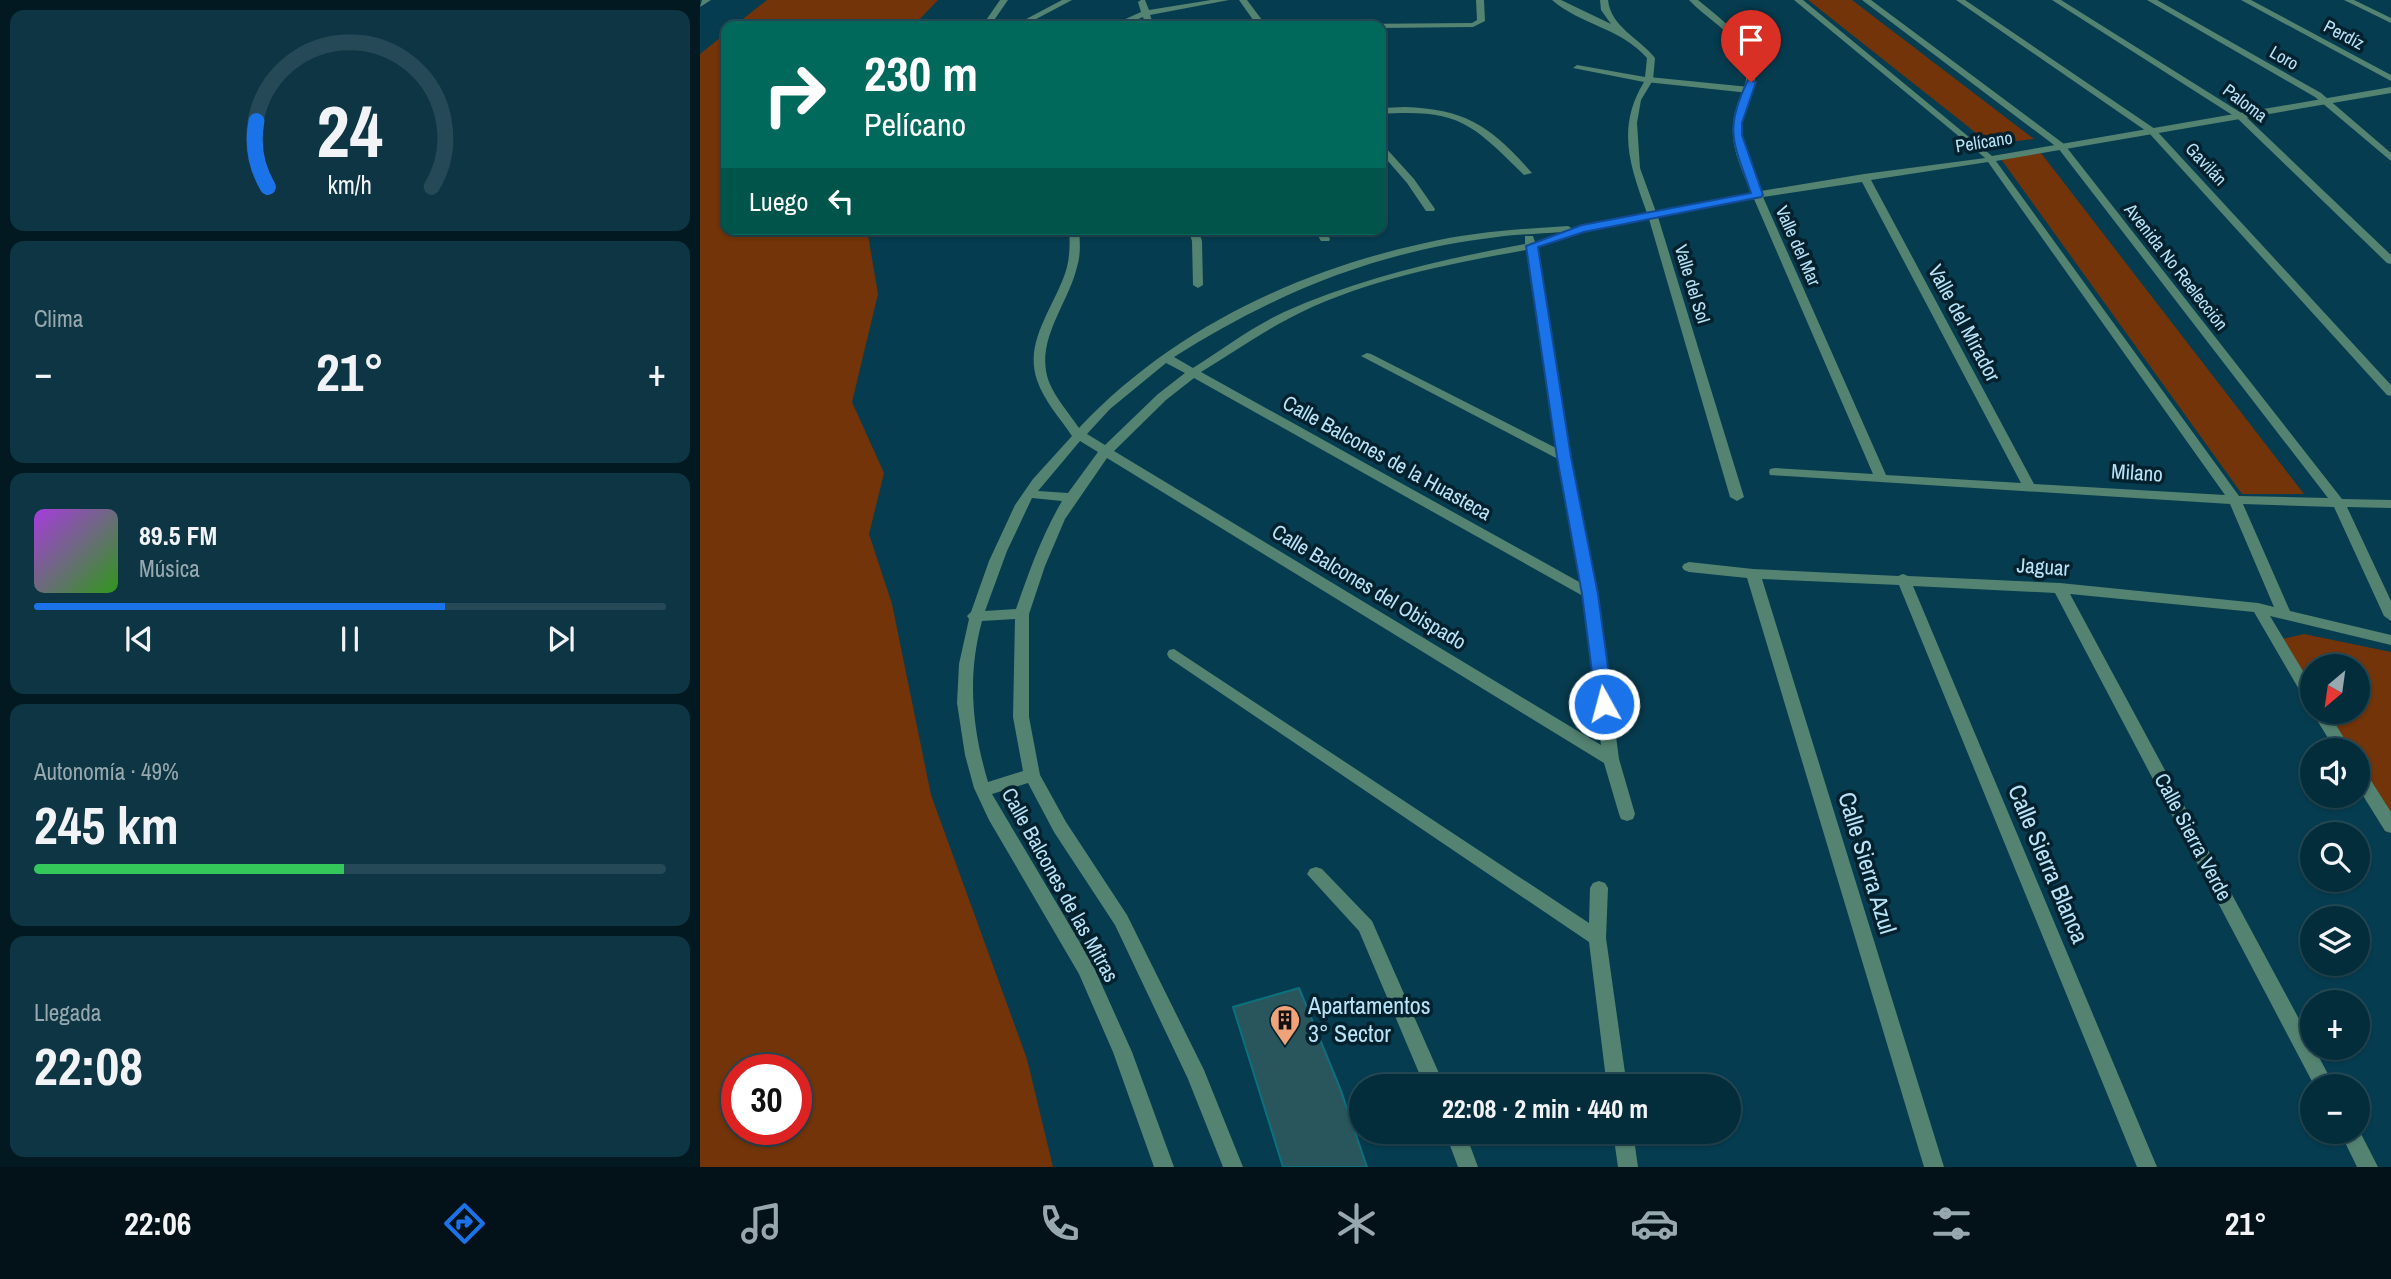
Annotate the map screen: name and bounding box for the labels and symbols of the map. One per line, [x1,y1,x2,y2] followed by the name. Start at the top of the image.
[1721,10,1781,82] pin
[2320,14,2369,56] street label: Perdíz
[2265,39,2303,76] street label: Loro
[2218,78,2273,128] street label: Paloma
[1954,125,2014,158] street label: Pelícano
[2180,137,2233,191] street label: Gavilán
[2118,197,2234,335] street label: Avenida No Reelección
[1770,202,1827,290] street label: Valle del Mar
[1669,241,1716,326] street label: Valle del Sol
[1921,259,2008,387] street label: Valle del Mirador
[1278,388,1497,527] street label: Calle Balcones de la Huasteca
[2110,456,2164,489] street label: Milano
[1267,517,1472,656] street label: Calle Balcones del Obispado
[2016,550,2071,583] street label: Jaguar
[2300,654,2370,724] north arrow
[1567,667,1641,741] position arrow
[2148,768,2239,906] street label: Calle Sierra Verde
[2001,779,2097,948] street label: Calle Sierra Blanca
[995,782,1126,987] street label: Calle Balcones de las Mitras
[1831,788,1905,937] street label: Calle Sierra Azul
[1307,989,1431,1049] place label: Apartamentos 3° Sector
[1268,1003,1302,1047] building icon: Apartamentos 3° Sector
[721,1054,812,1145] speed limit sign: 30

